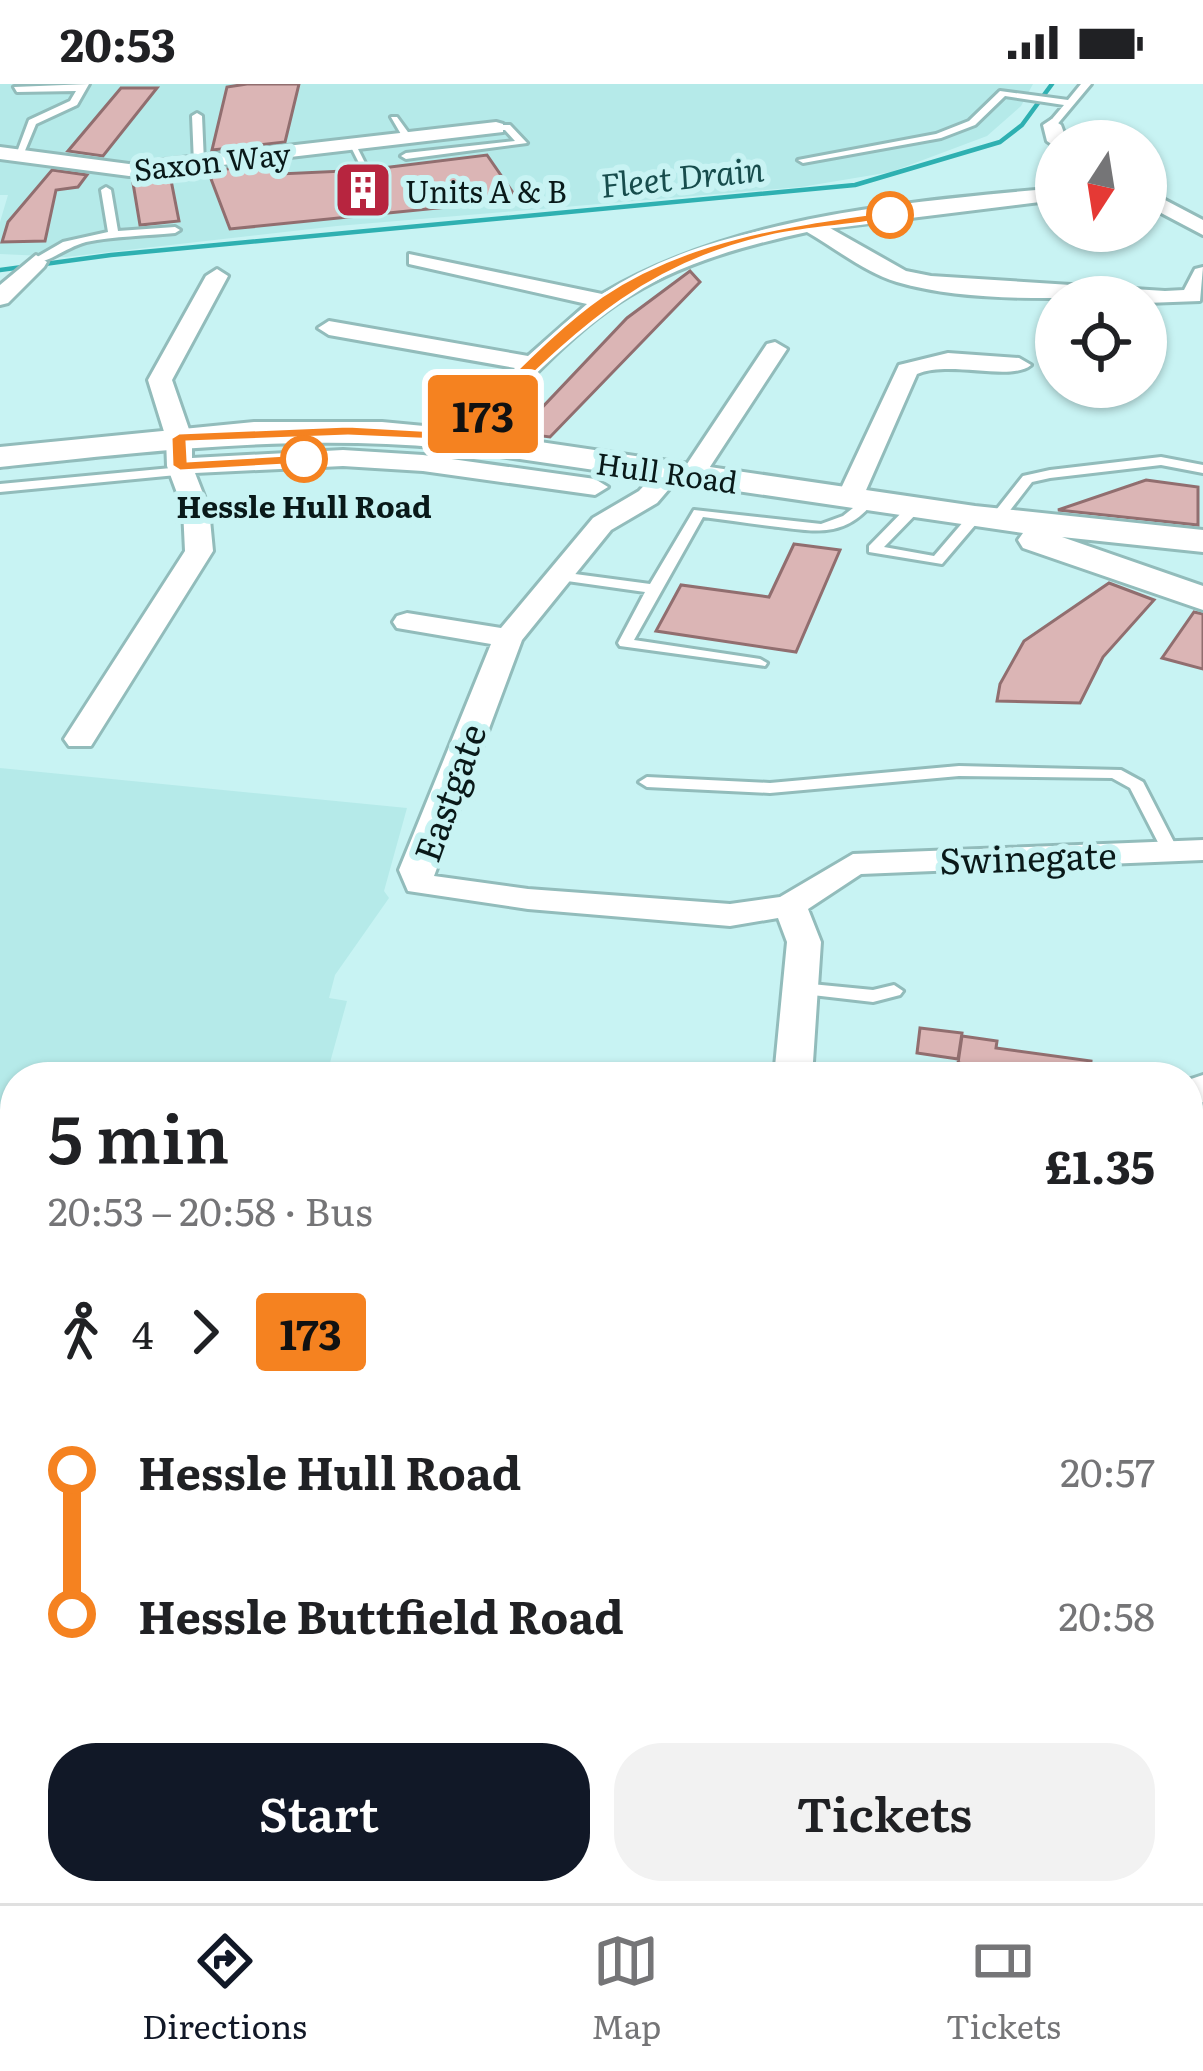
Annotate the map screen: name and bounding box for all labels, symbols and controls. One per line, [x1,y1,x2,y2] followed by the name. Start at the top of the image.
[60,9,176,76] text: 20:53
[1035,120,1167,252] north arrow
[1035,120,1167,408] map controls
[131,130,293,190] street label: Saxon Way
[598,142,766,208] water label: Fleet Drain
[332,159,394,221] building icon: Units A & B
[405,168,567,212] place label: Units A & B
[868,193,912,237] unlabelled marker
[1035,276,1167,408] button: locate
[414,375,552,453] line badge: 173
[452,383,514,445] text: 173
[282,437,326,481] marker: Hessle Hull Road
[593,439,741,503] street label: Hull Road
[176,483,432,527] place label: Hessle Hull Road
[399,715,497,869] street label: Eastgate
[938,826,1118,886] street label: Swinegate
[48,1086,229,1184] text: 5 min
[1045,1131,1155,1198] text: £1.35
[48,1180,373,1238] text: 20:53 – 20:58 · Bus
[48,1299,114,1365] icon: walk
[172,1299,238,1365] icon: forward
[280,1301,342,1363] text: 173
[132,1303,154,1361] text: 4
[138,1437,521,1504] text: Hessle Hull Road
[1060,1441,1155,1499] text: 20:57
[138,1581,624,1648] text: Hessle Buttfield Road
[1058,1585,1155,1643] text: 20:58
[48,1743,590,1881] button: Start
[614,1743,1155,1881] button: Tickets
[142,1928,307,2049] tab: Directions
[591,1928,661,2049] tab: Map
[946,1928,1061,2049] tab: Tickets

